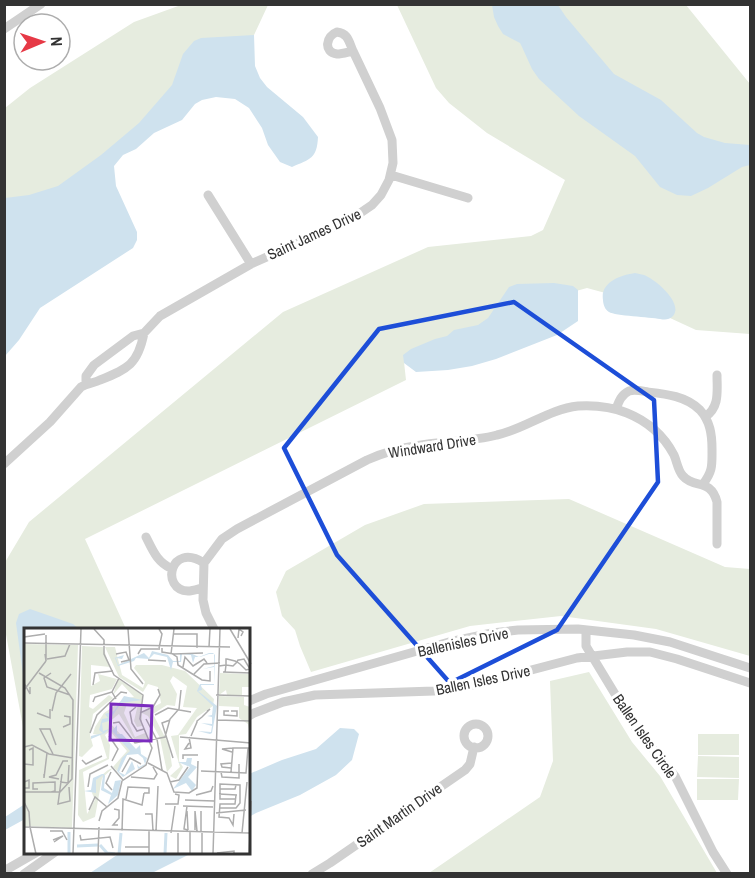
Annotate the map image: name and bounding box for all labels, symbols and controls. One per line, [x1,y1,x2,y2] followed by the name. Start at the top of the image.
[12,12,72,72] north arrow
[46,36,68,47] text: N
[264,203,364,265] street label: Saint James Drive
[387,429,477,463] street label: Windward Drive
[416,622,510,662] street label: Ballenisles Drive
[24,628,250,854] inset map
[434,660,532,700] street label: Ballen Isles Drive
[608,690,682,782] street label: Ballen Isles Circle
[352,778,446,852] street label: Saint Martin Drive

